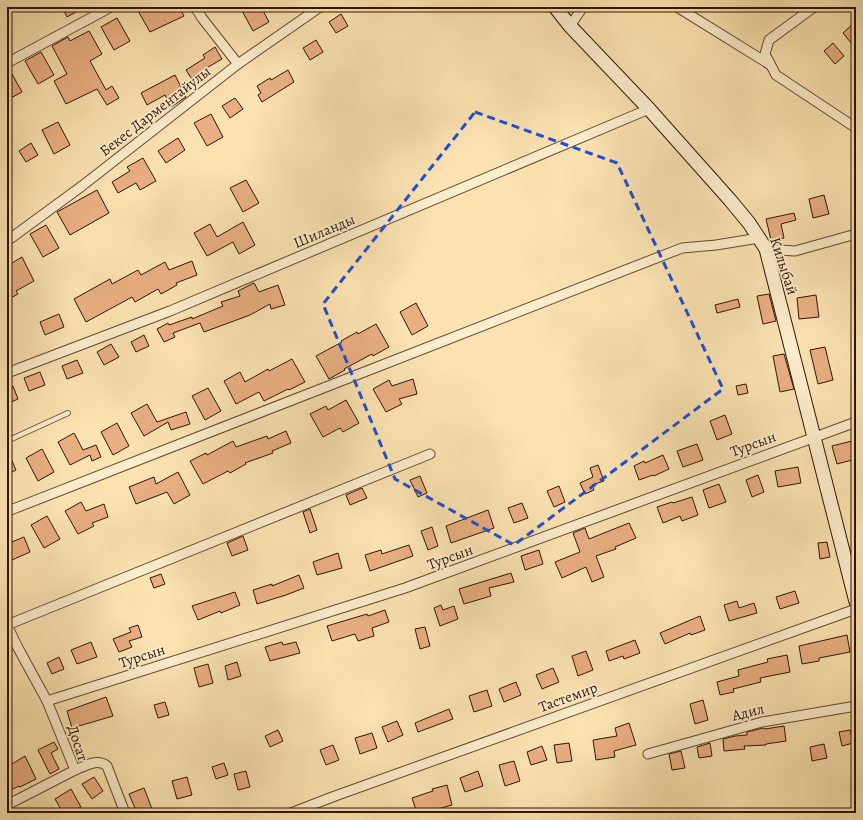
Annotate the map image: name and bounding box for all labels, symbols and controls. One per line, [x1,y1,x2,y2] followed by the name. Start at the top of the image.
[95,61,215,161] street label: Бекес Дарментайулы
[290,209,358,253] street label: Шиланды
[765,235,803,298] street label: Килыбай
[727,426,779,461] street label: Турсын
[424,539,476,574] street label: Турсын
[116,639,168,673] street label: Турсын
[536,677,600,717] street label: Тастемир
[729,698,766,726] street label: Адил
[63,722,93,764] street label: Досат

